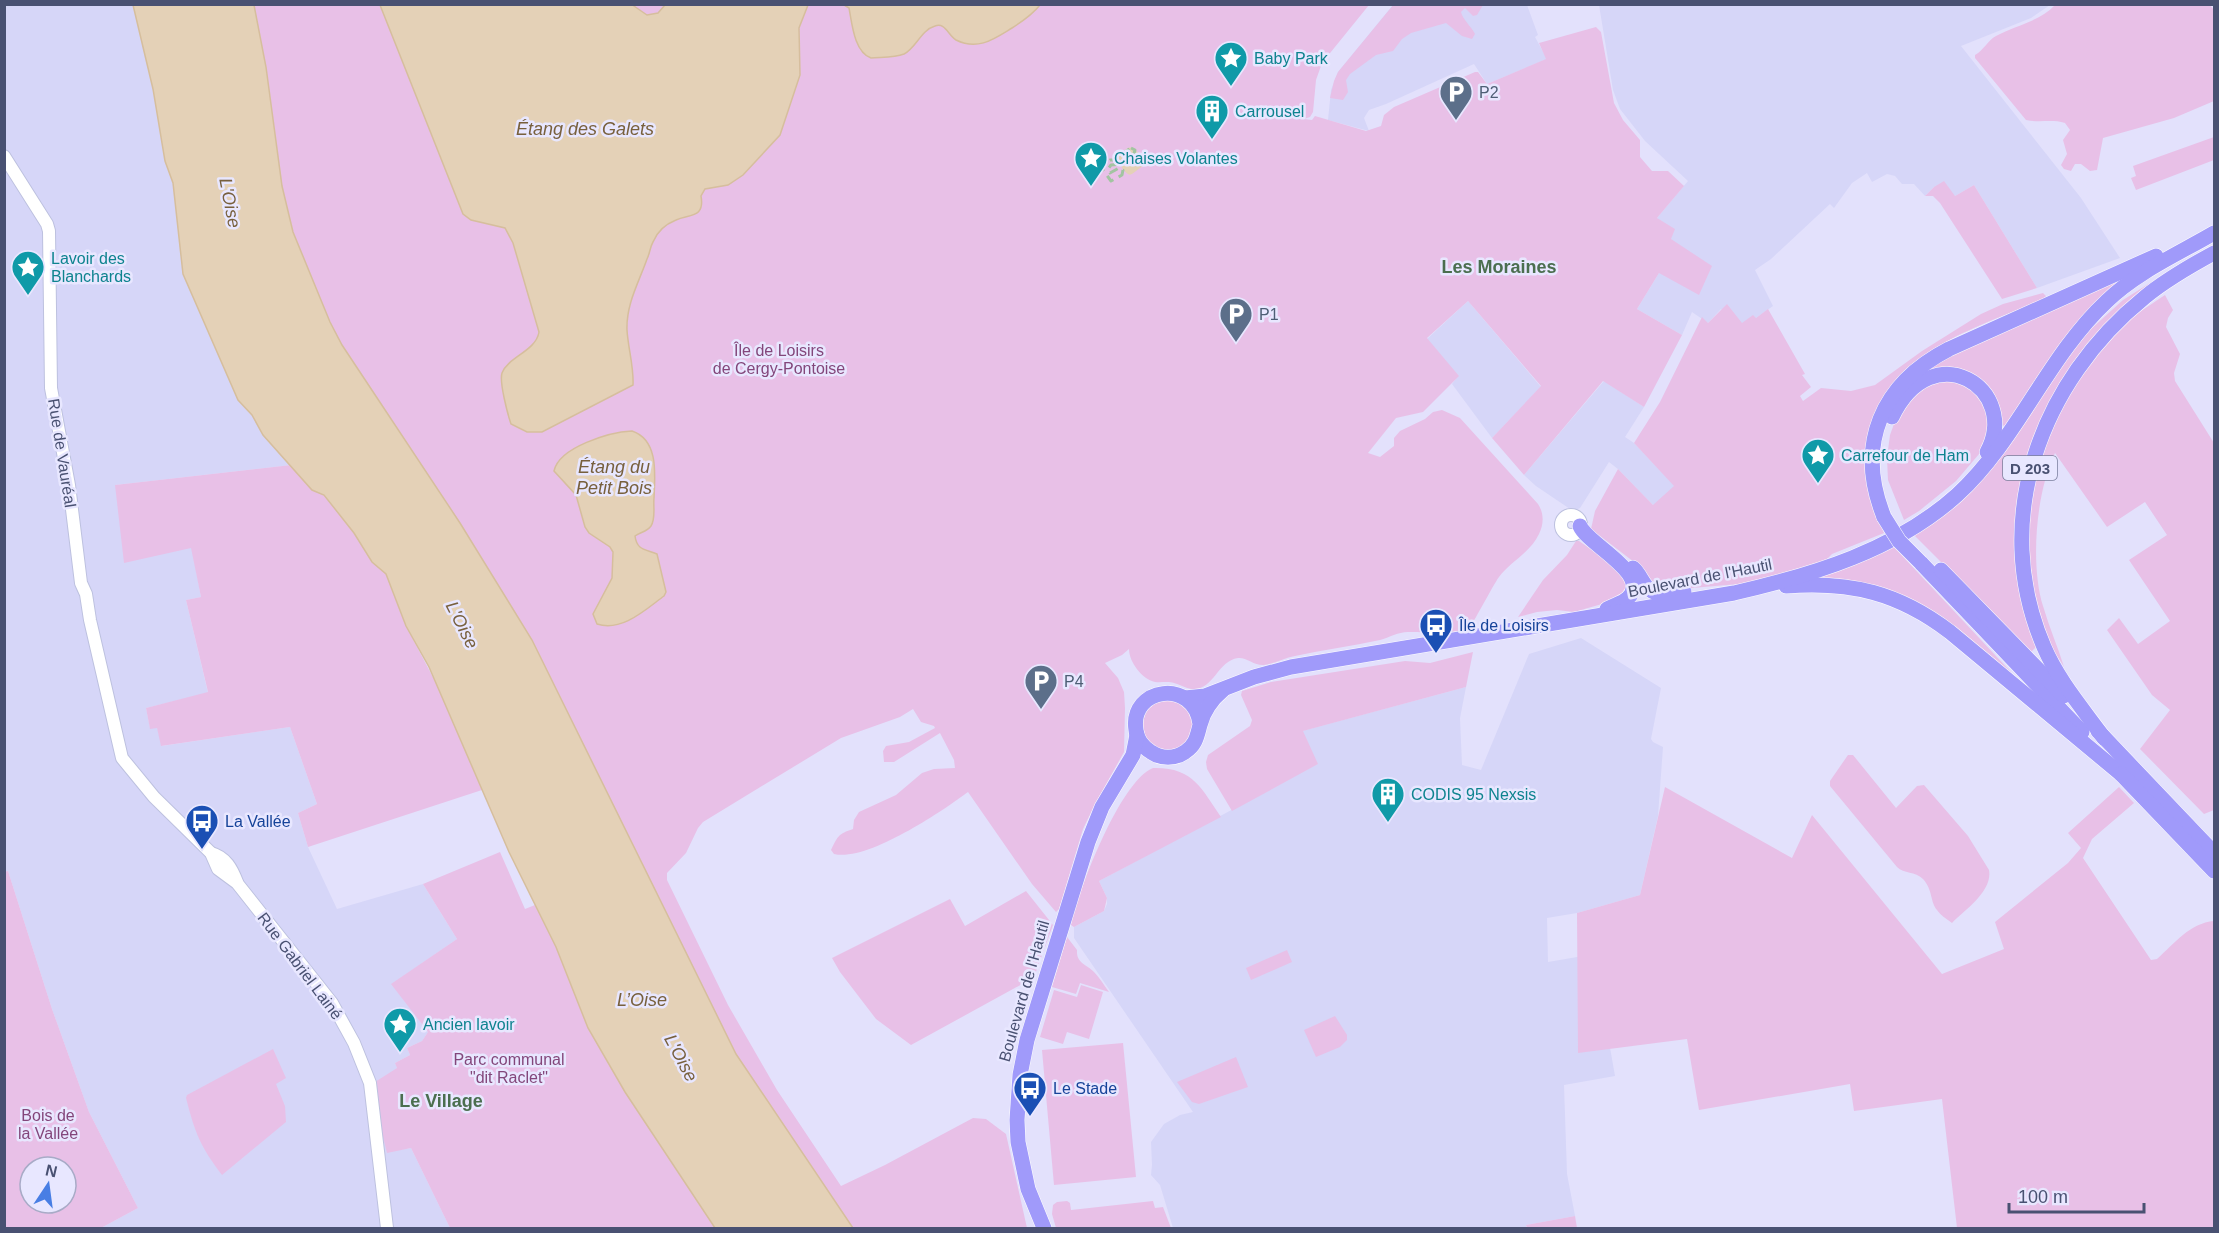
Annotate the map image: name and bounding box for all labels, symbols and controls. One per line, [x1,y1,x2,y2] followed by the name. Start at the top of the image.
[1213,40,1249,87] place icon: Baby Park
[1254,50,1329,67] place label: Baby Park
[1438,74,1474,121] parking icon: P2
[1479,84,1499,101] place label: P2
[1194,93,1230,140] building icon: Carrousel
[1235,103,1304,120] place label: Carrousel
[516,119,654,139] water label: Étang des Galets
[1073,140,1109,187] place icon: Chaises Volantes
[1114,150,1238,167] place label: Chaises Volantes
[215,176,245,230] water label: L'Oise
[10,249,46,296] place icon: Lavoir des Blanchards
[51,250,131,285] place label: Lavoir des Blanchards
[1441,257,1557,277] district label: Les Moraines
[1218,296,1254,343] parking icon: P1
[1259,306,1279,323] place label: P1
[713,341,845,377] park label: Île de Loisirs de Cergy-Pontoise
[45,397,79,509] street label: Rue de Vauréal
[1800,437,1836,484] place icon: Carrefour de Ham
[1841,447,1969,464] place label: Carrefour de Ham
[2003,456,2057,480] road number: D 203
[576,457,652,498] water label: Étang du Petit Bois
[1627,556,1773,600] street label: Boulevard de l'Hautil
[442,598,482,652] water label: L'Oise
[1418,607,1454,654] bus stop icon: Île de Loisirs
[1458,616,1549,634] place label: Île de Loisirs
[1023,663,1059,710] parking icon: P4
[1064,673,1084,690] place label: P4
[1370,776,1406,823] building icon: CODIS 95 Nexsis
[1411,786,1536,803] place label: CODIS 95 Nexsis
[184,803,220,850] bus stop icon: La Vallée
[225,813,291,830] place label: La Vallée
[254,909,346,1023] street label: Rue Gabriel Lainé
[996,918,1052,1064] street label: Boulevard de l'Hautil
[617,990,667,1010] water label: L’Oise
[382,1006,418,1053] place icon: Ancien lavoir
[423,1016,515,1033] place label: Ancien lavoir
[660,1031,702,1085] water label: L'Oise
[453,1051,565,1086] park label: Parc communal "dit Raclet"
[1012,1070,1048,1117] bus stop icon: Le Stade
[1053,1080,1117,1097] place label: Le Stade
[399,1091,483,1111] district label: Le Village
[18,1107,78,1142] park label: Bois de la Vallée
[18,1155,78,1215] north arrow
[44,1161,59,1180] text: N
[2009,1176,2144,1214] scale bar
[2018,1187,2068,1207] text: 100 m

